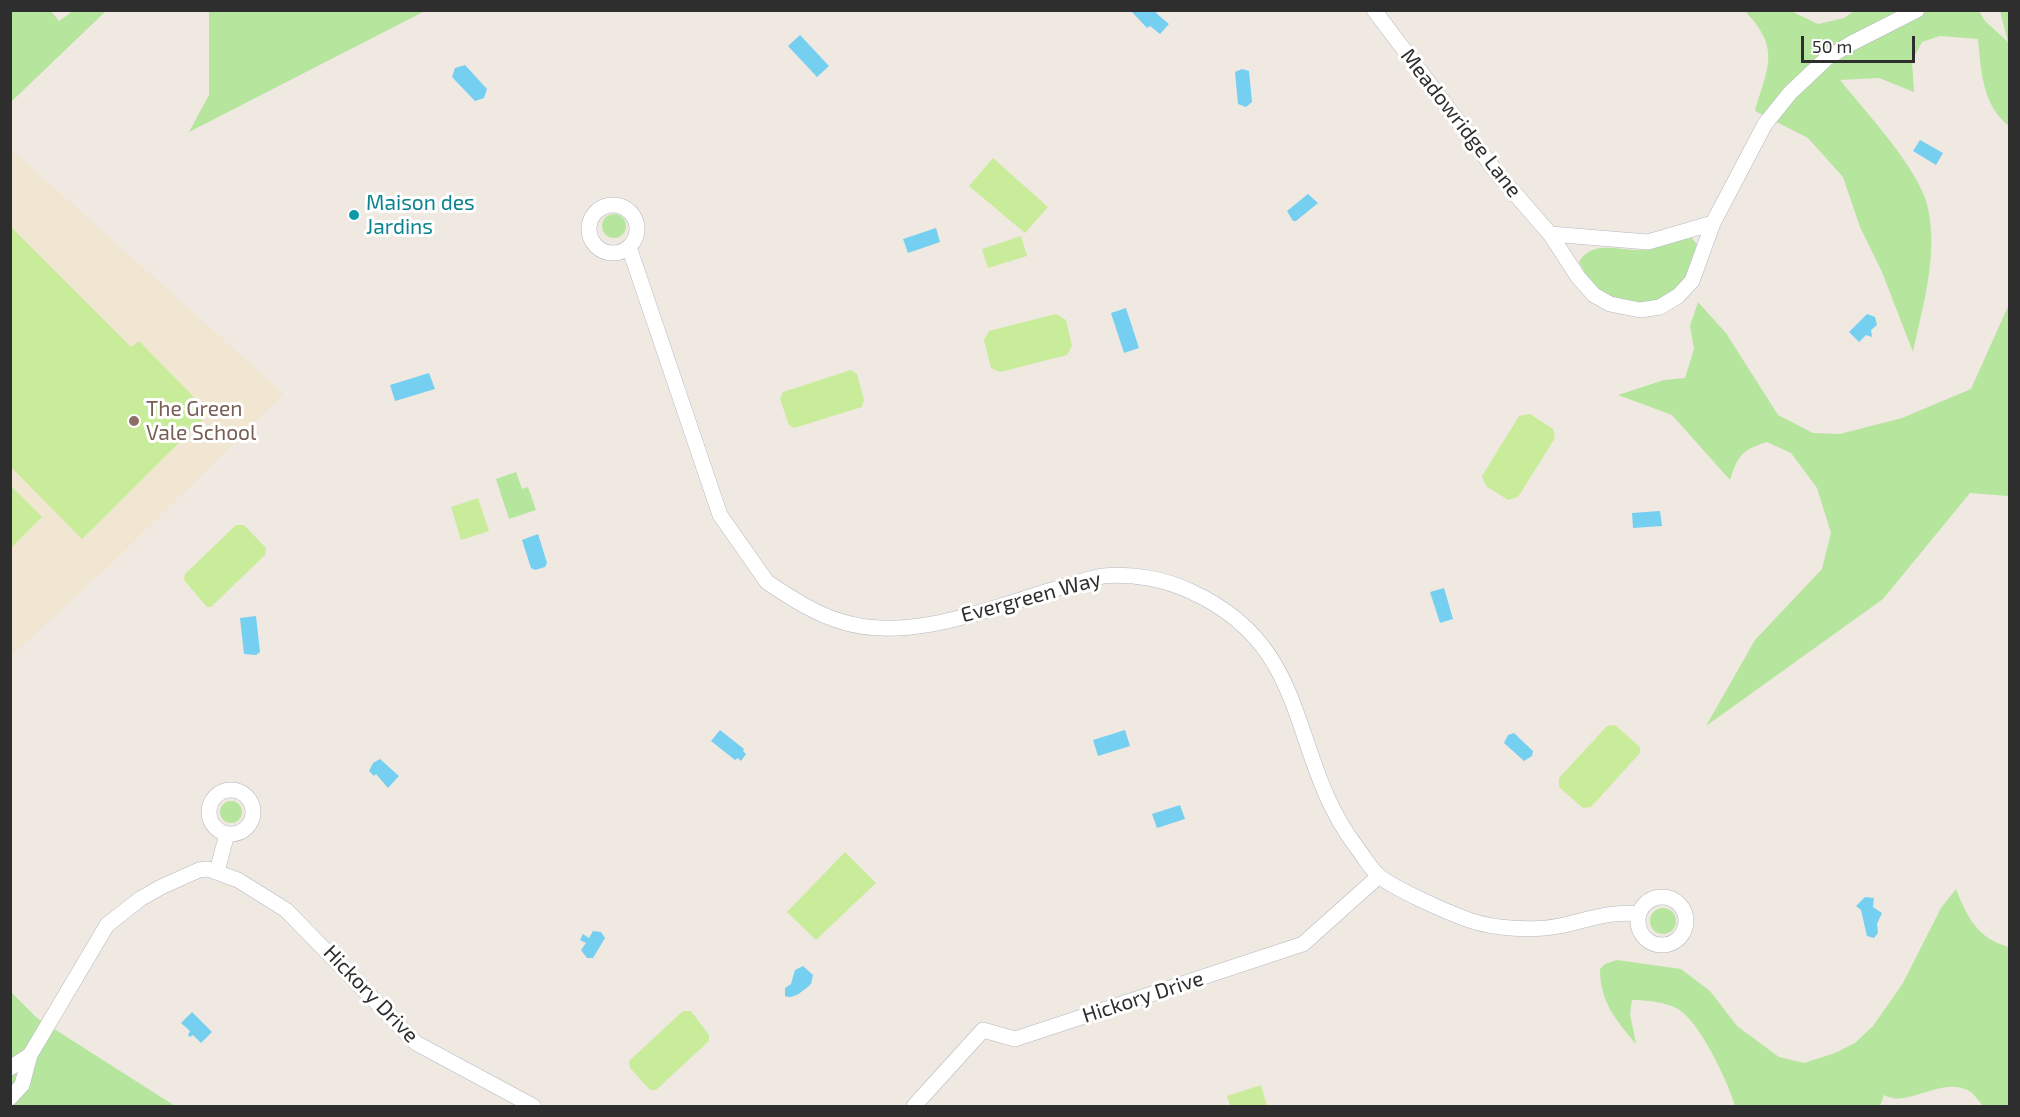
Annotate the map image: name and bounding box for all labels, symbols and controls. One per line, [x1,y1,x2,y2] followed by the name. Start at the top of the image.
[1804,24,1918,62] scale bar
[1812,35,1852,57] text: 50 m
[1395,44,1527,202] street label: Meadowridge Lane
[366,190,475,240] place label: Maison des Jardins
[347,208,361,222] marker: Maison des Jardins
[146,396,256,446] place label: The Green Vale School
[127,414,141,428] marker: The Green Vale School
[958,566,1104,628] street label: Evergreen Way
[318,940,424,1048] street label: Hickory Drive
[1079,966,1207,1028] street label: Hickory Drive

